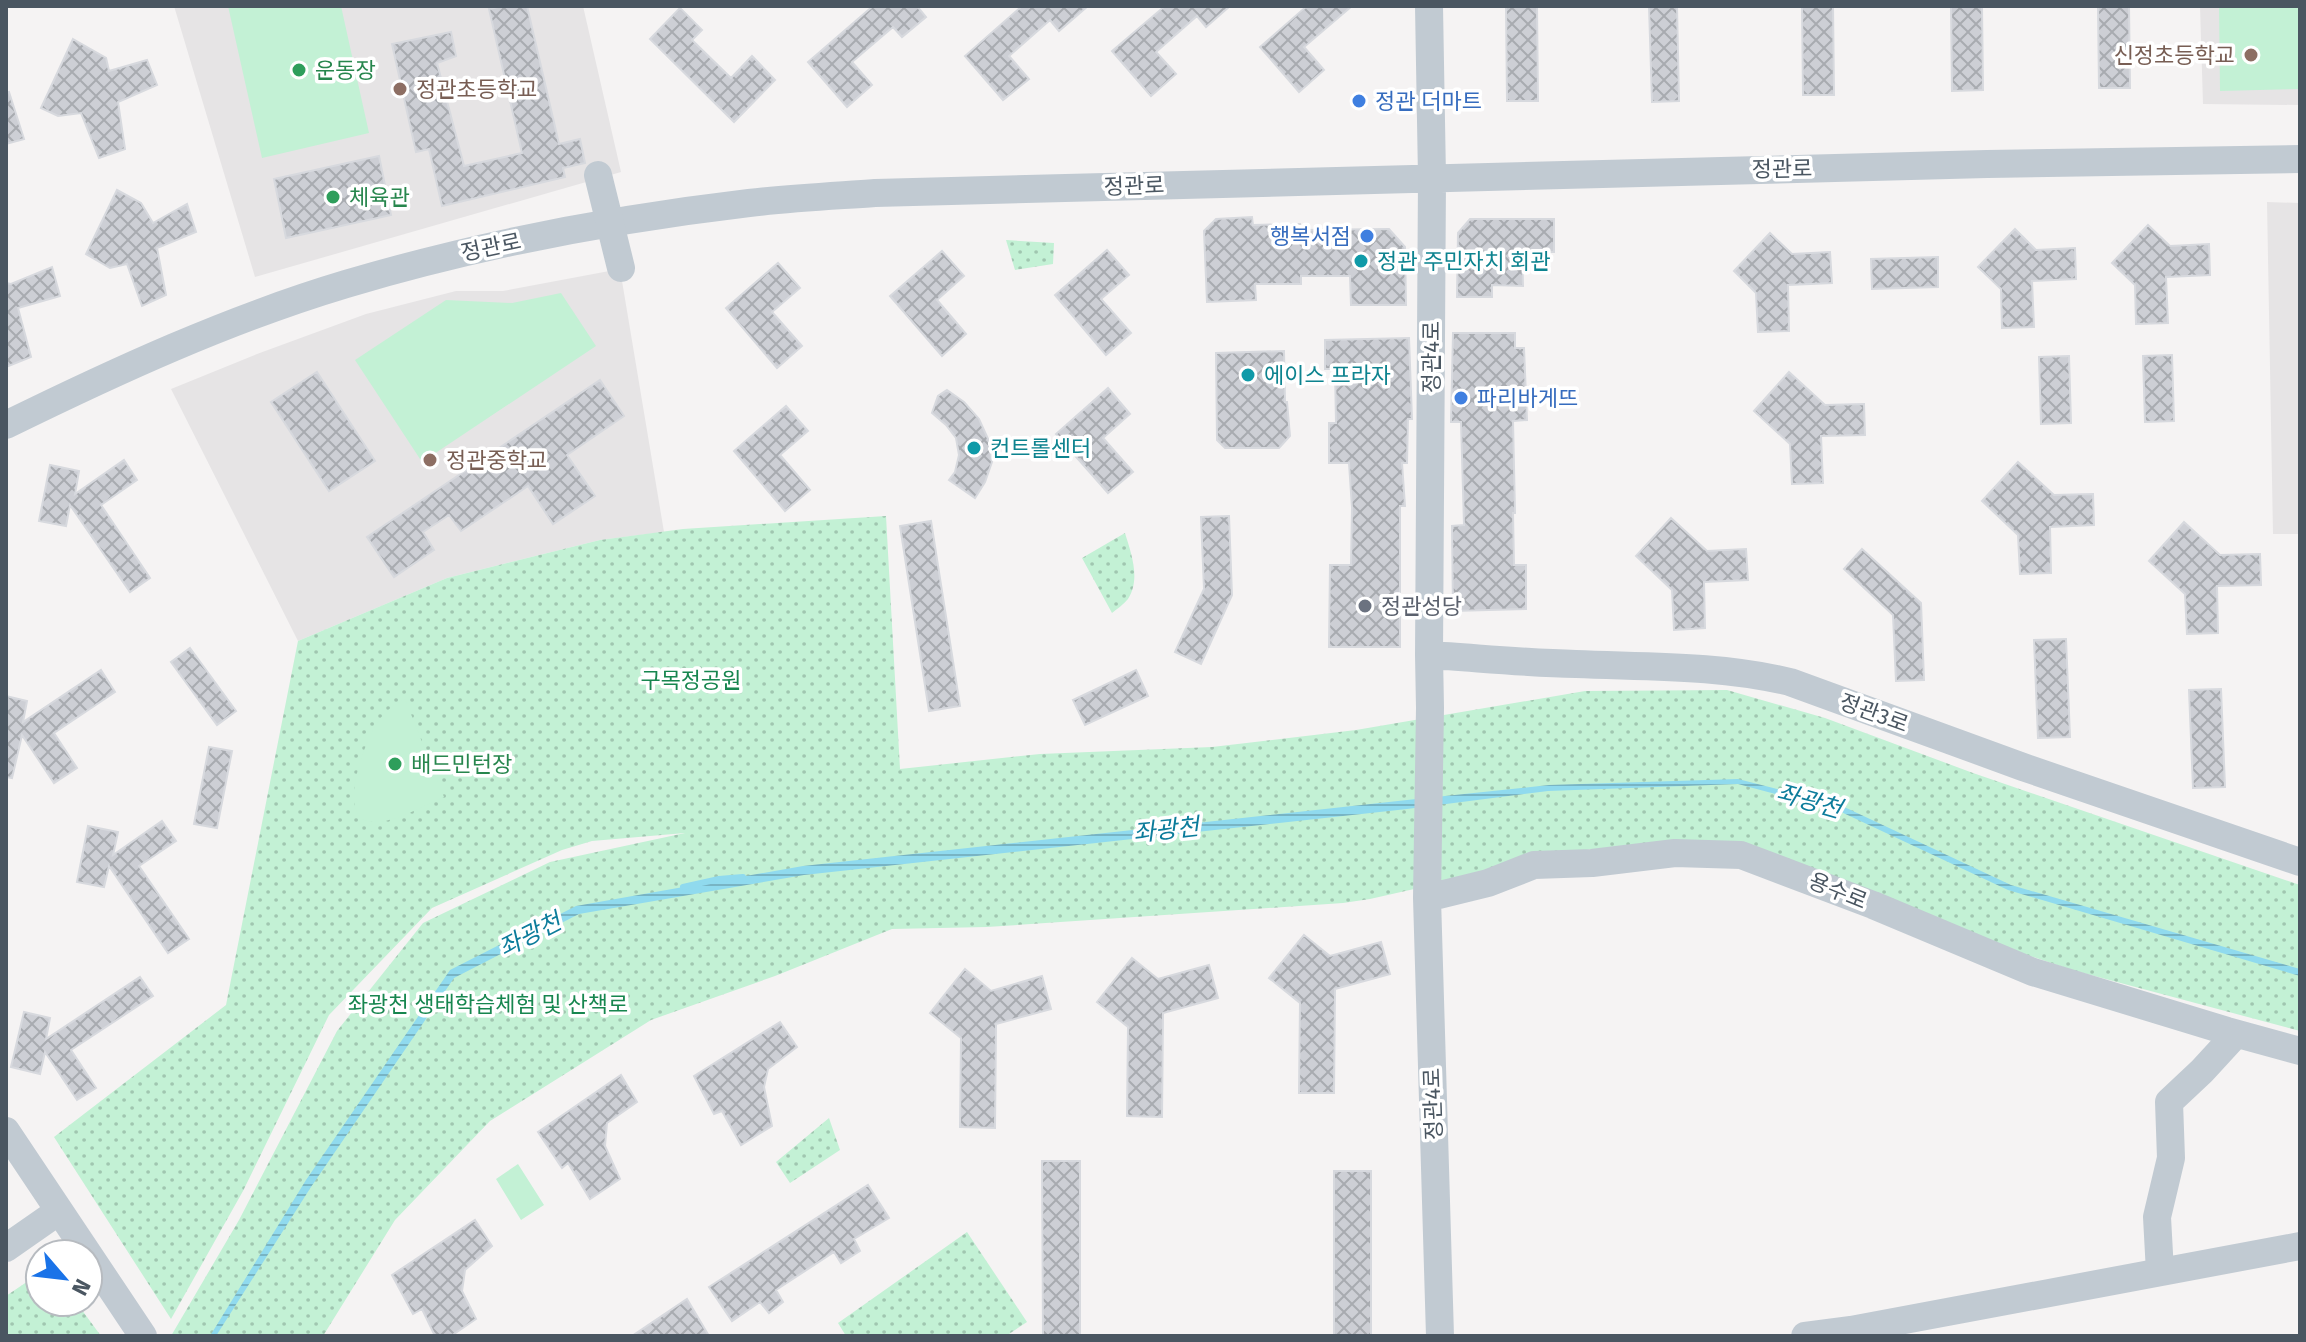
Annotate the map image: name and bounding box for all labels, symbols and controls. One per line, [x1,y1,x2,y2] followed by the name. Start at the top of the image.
[2114,42,2235,69] place label: 신정초등학교
[2242,46,2260,64] marker: 신정초등학교
[315,57,376,84] place label: 운동장
[290,61,308,79] marker: 운동장
[416,76,537,103] place label: 정관초등학교
[391,80,409,98] marker: 정관초등학교
[1375,88,1482,115] place label: 정관 더마트
[1350,92,1368,110] marker: 정관 더마트
[1751,155,1813,183] street label: 정관로
[1103,171,1165,201] street label: 정관로
[349,184,410,211] place label: 체육관
[324,188,342,206] marker: 체육관
[1270,223,1351,250] place label: 행복서점
[458,227,524,267] street label: 정관로
[1358,227,1376,245] marker: 행복서점
[1377,248,1551,275] place label: 정관 주민자치 회관
[1352,252,1370,270] marker: 정관 주민자치 회관
[1418,321,1445,393] street label: 정관4로
[1264,362,1391,389] place label: 에이스 프라자
[1239,366,1257,384] marker: 에이스 프라자
[1477,385,1578,412] place label: 파리바게뜨
[1452,389,1470,407] marker: 파리바게뜨
[990,435,1091,462] place label: 컨트롤센터
[965,439,983,457] marker: 컨트롤센터
[446,447,547,474] place label: 정관중학교
[421,451,439,469] marker: 정관중학교
[1381,593,1462,620] place label: 정관성당
[1356,597,1374,615] marker: 정관성당
[640,667,742,694] park label: 구목정공원
[1836,688,1912,738] street label: 정관3로
[411,751,512,778] place label: 배드민턴장
[386,755,404,773] marker: 배드민턴장
[1773,778,1847,824] water label: 좌광천
[1132,812,1203,847] water label: 좌광천
[1805,867,1871,915] street label: 용수로
[494,906,568,963] water label: 좌광천
[348,991,628,1018] park label: 좌광천 생태학습체험 및 산책로
[1418,1067,1448,1141] street label: 정관4로
[24,1238,104,1318] north arrow
[66,1274,97,1300] text: N

